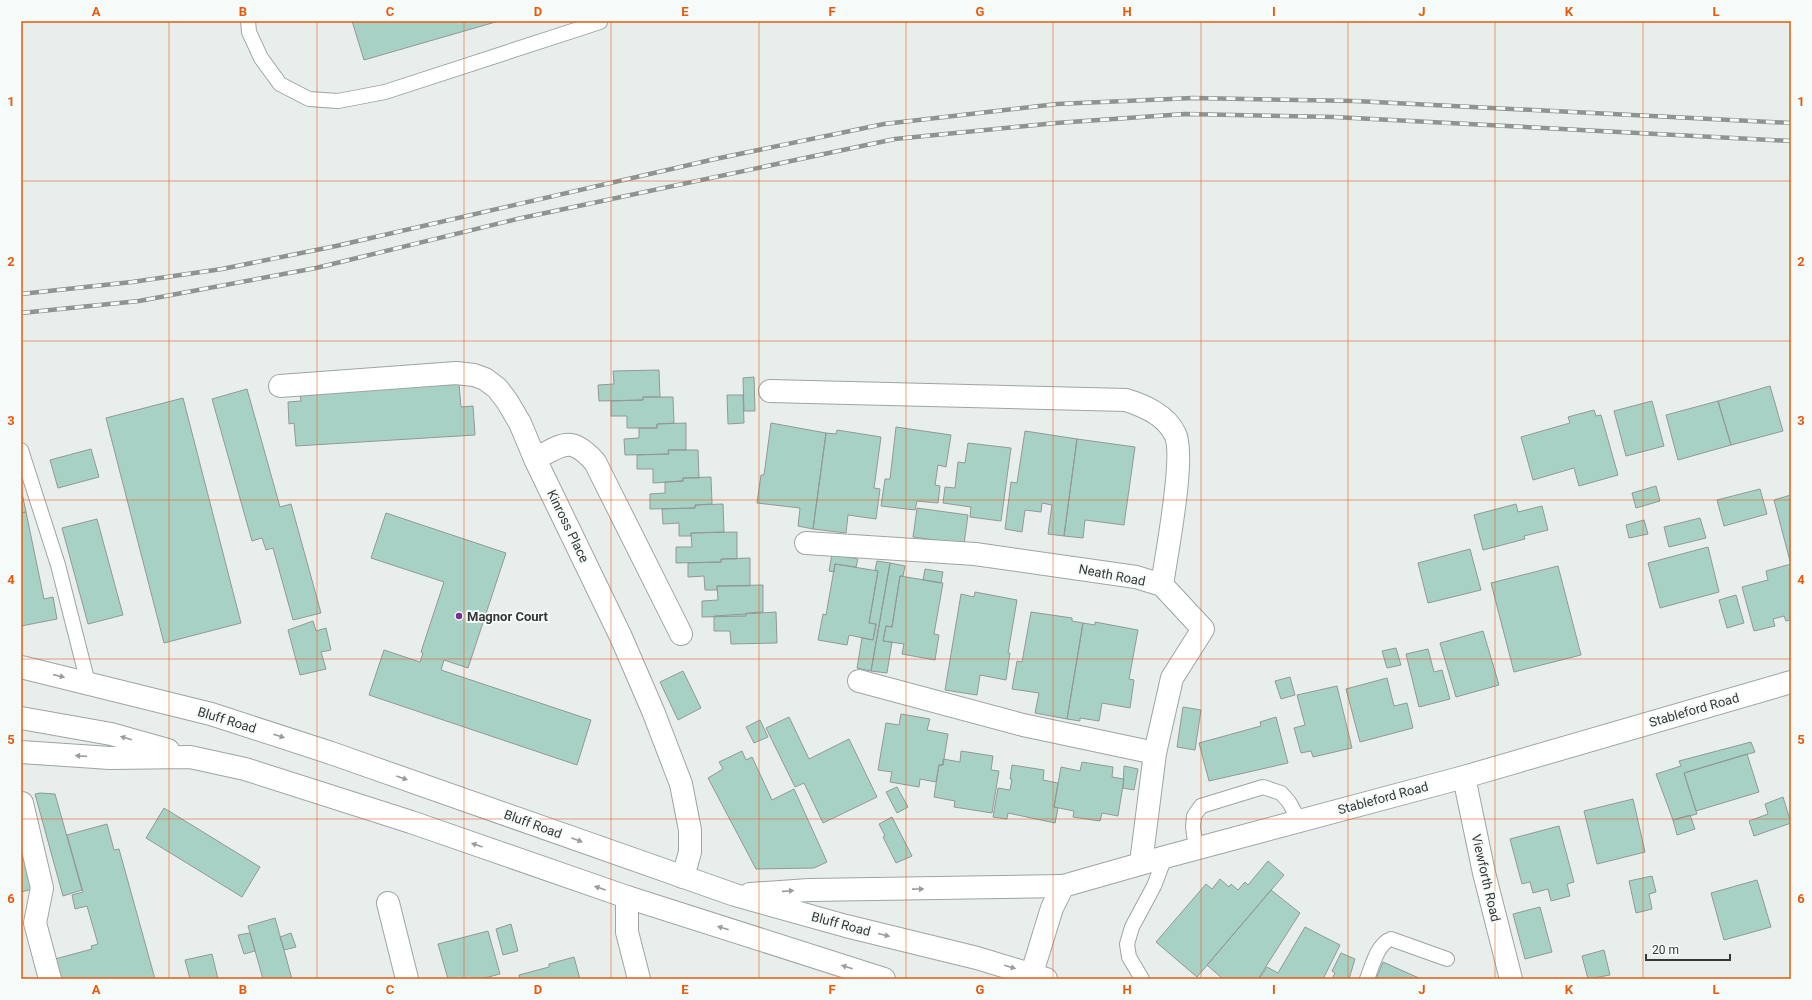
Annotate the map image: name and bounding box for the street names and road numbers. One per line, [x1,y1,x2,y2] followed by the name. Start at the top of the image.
[544,487,592,565] street label: Kinross Place
[1077,561,1147,589] street label: Neath Road
[1647,690,1741,730] street label: Stableford Road
[196,704,258,736] street label: Bluff Road
[1336,779,1430,817] street label: Stableford Road
[502,807,564,841] street label: Bluff Road
[1469,833,1503,923] street label: Viewforth Road
[810,909,872,939] street label: Bluff Road

